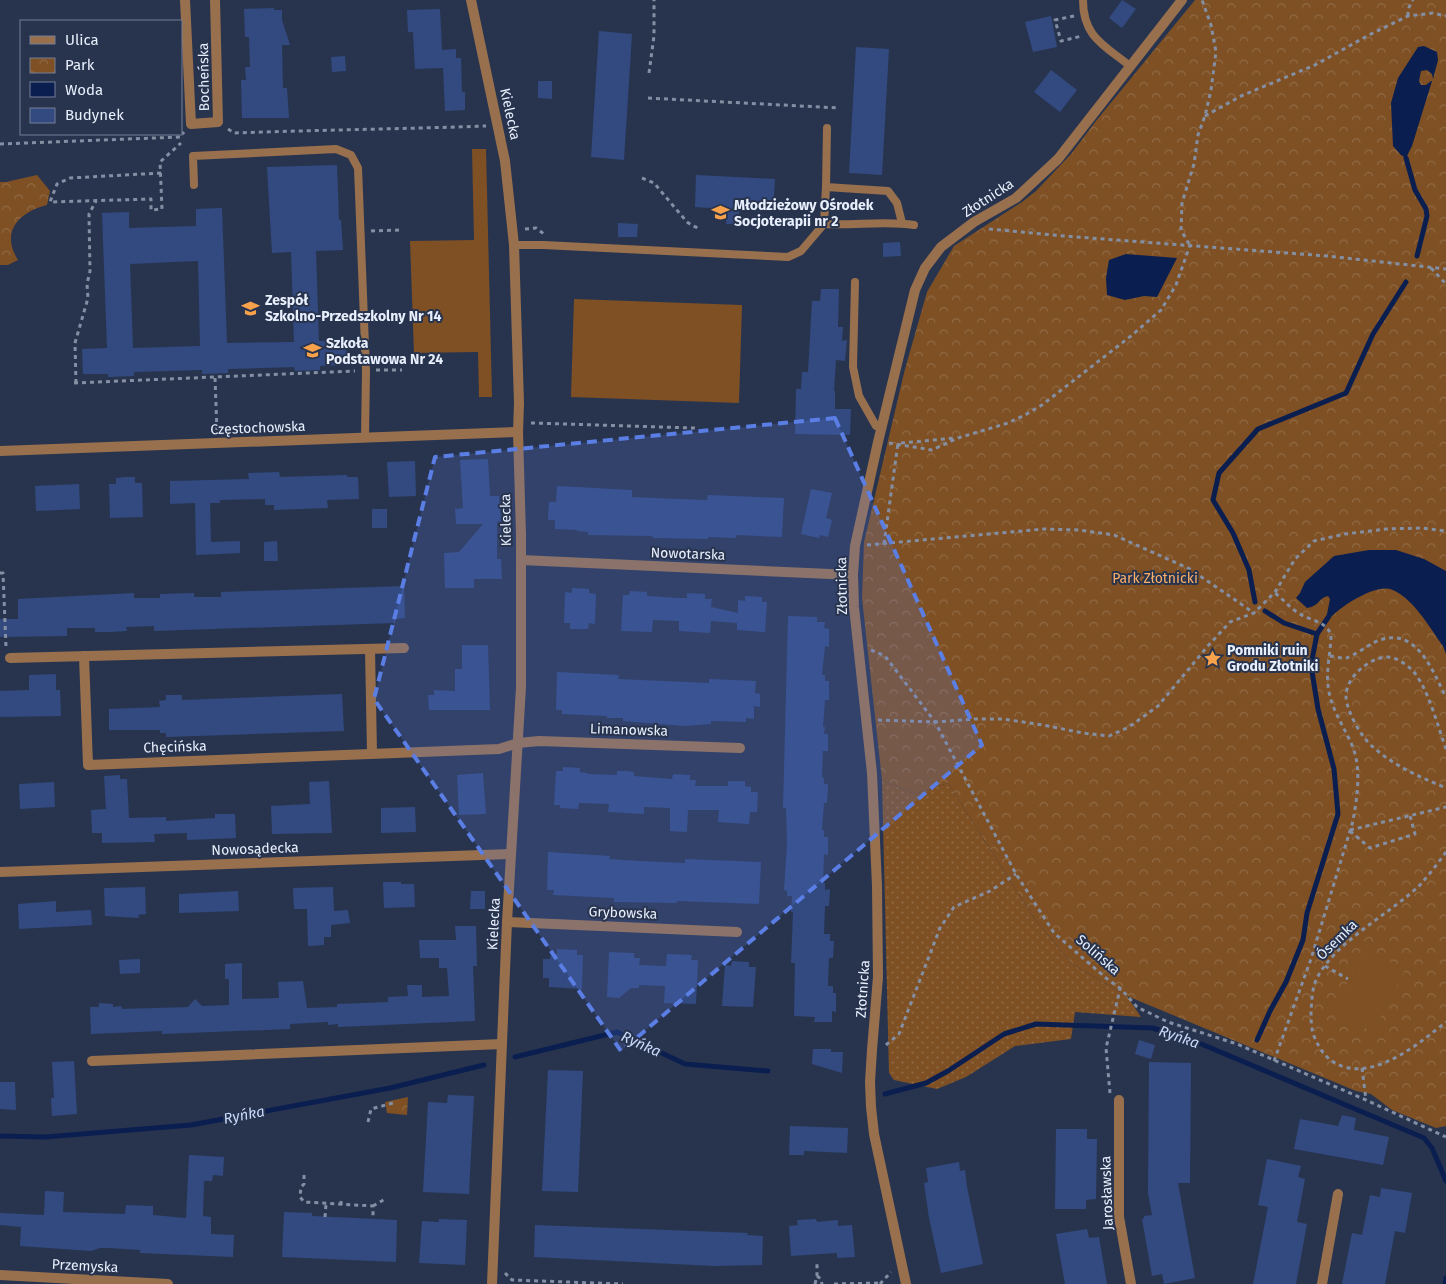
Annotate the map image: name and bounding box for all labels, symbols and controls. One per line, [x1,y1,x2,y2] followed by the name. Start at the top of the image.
[20,20,182,135] legend
[65,31,99,49] text: Ulica
[195,43,213,111] street label: Bocheńska
[65,56,95,74] text: Park
[65,81,103,99] text: Woda
[496,86,524,142] street label: Kielecka
[65,106,124,124] text: Budynek
[959,175,1017,221] street label: Złotnicka
[734,197,874,230] place label: Młodzieżowy Ośrodek Socjoterapii nr 2
[710,203,730,223] school or university icon: Młodzieżowy Ośrodek Socjoterapii nr 2
[265,292,441,325] place label: Zespół Szkolno-Przedszkolny Nr 14
[241,298,261,318] school or university icon: Zespół Szkolno-Przedszkolny Nr 14
[326,335,443,368] place label: Szkoła Podstawowa Nr 24
[302,341,322,361] school or university icon: Szkoła Podstawowa Nr 24
[210,418,306,438] street label: Częstochowska
[497,493,515,547] street label: Kielecka
[650,544,726,564] street label: Nowotarska
[833,557,851,615] street label: Złotnicka
[1112,570,1198,587] park label: Park Złotnicki
[1227,642,1319,675] place label: Pomniki ruin Grodu Złotniki
[1203,648,1223,668] place icon: Pomniki ruin Grodu Złotniki
[590,720,668,740] street label: Limanowska
[143,737,207,757] street label: Chęcińska
[211,839,299,859] street label: Nowosądecka
[484,897,504,951] street label: Kielecka
[588,903,658,923] street label: Grybowska
[1312,916,1361,964] street label: Ósemka
[1072,931,1124,979] street label: Solińska
[853,960,873,1018] street label: Złotnicka
[1156,1022,1202,1052] water label: Ryńka
[618,1027,664,1061] water label: Ryńka
[222,1102,266,1128] water label: Ryńka
[1097,1156,1117,1230] street label: Jarosławska
[51,1256,119,1276] street label: Przemyska

